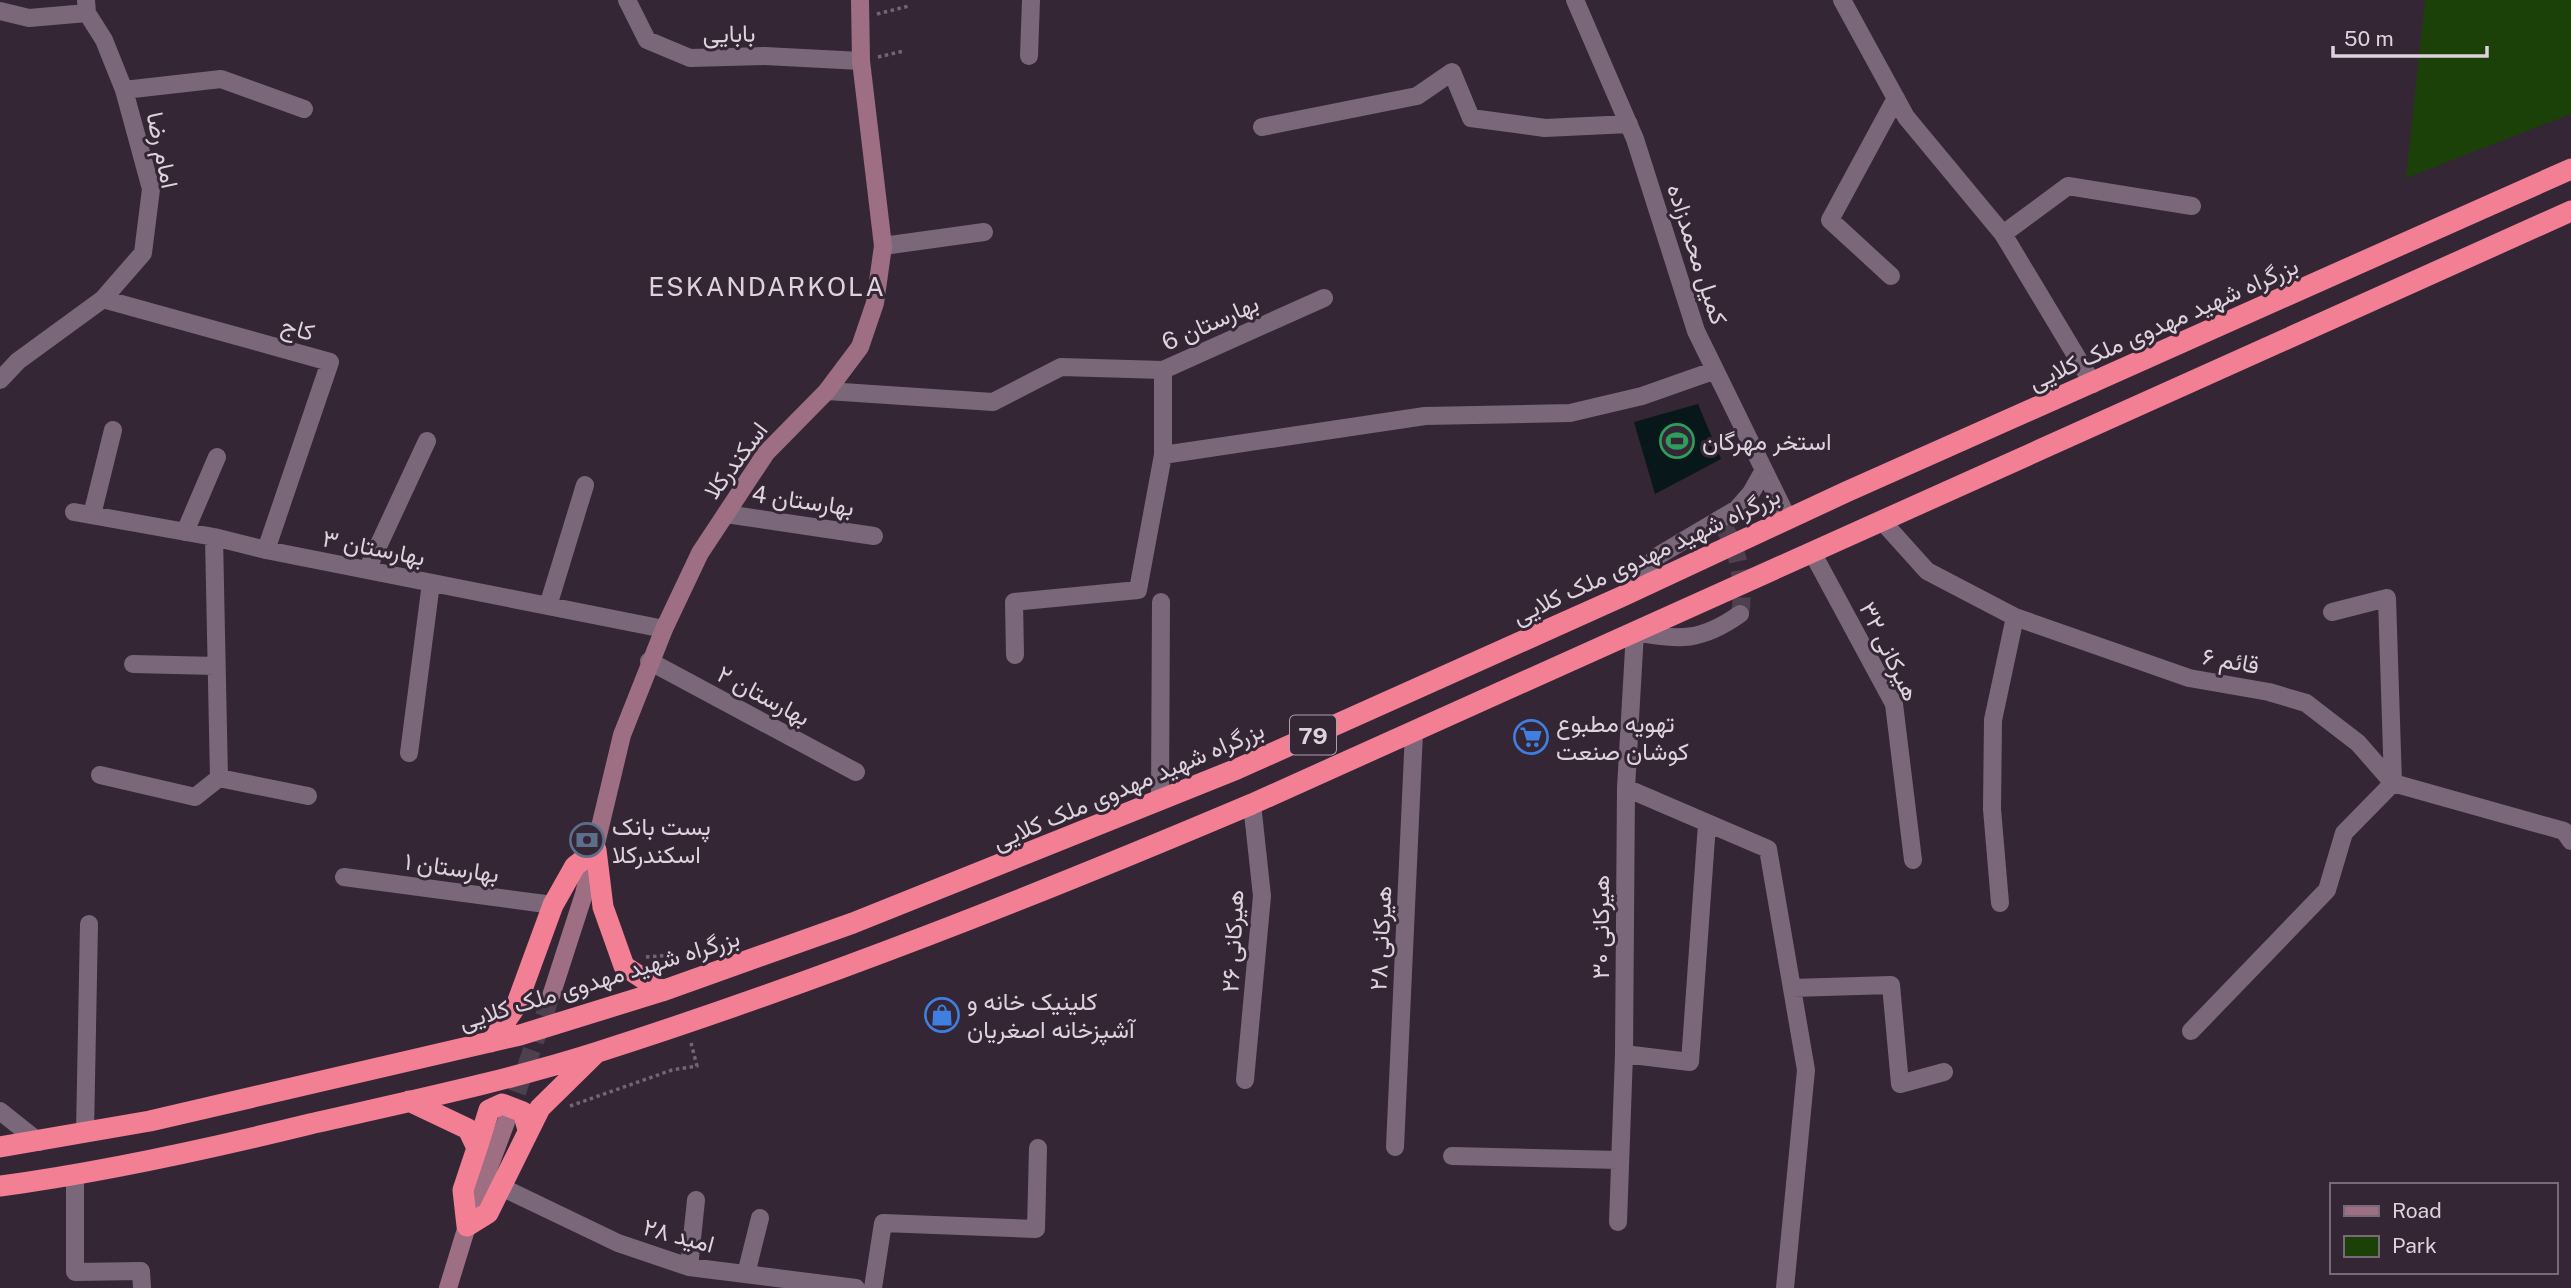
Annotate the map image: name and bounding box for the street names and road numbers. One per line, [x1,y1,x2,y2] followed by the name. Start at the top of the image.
[702,19,756,48] street label: بابایی
[138,109,185,191] street label: امام رضا
[1660,180,1734,329] street label: کمیل محمدزاده
[2024,251,2303,397] street label: بزرگراه شهید مهدوی ملک کلایی
[1157,288,1264,358] street label: بهارستان 6
[277,310,318,349] street label: کاج
[697,416,774,505] street label: اسکندرکلا
[750,479,856,523] street label: بهارستان 4
[1508,481,1785,631] street label: بزرگراه شهید مهدوی ملک کلایی
[320,523,428,573] street label: بهارستان ۳
[1852,597,1926,706] street label: هیرکانی ۳۲
[2200,641,2262,682] street label: قائم ۶
[712,659,815,733] street label: بهارستان ۲
[988,715,1269,857] street label: بزرگراه شهید مهدوی ملک کلایی
[1290,716,1336,754] road number: 79
[403,847,501,889] street label: بهارستان ۱
[1586,875,1616,979] street label: هیرکانی ۳۰
[1363,885,1399,991] street label: هیرکانی ۲۸
[1215,889,1251,993] street label: هیرکانی ۲۶
[455,923,743,1037] street label: بزرگراه شهید مهدوی ملک کلایی
[640,1212,718,1259] street label: امید ۲۸

